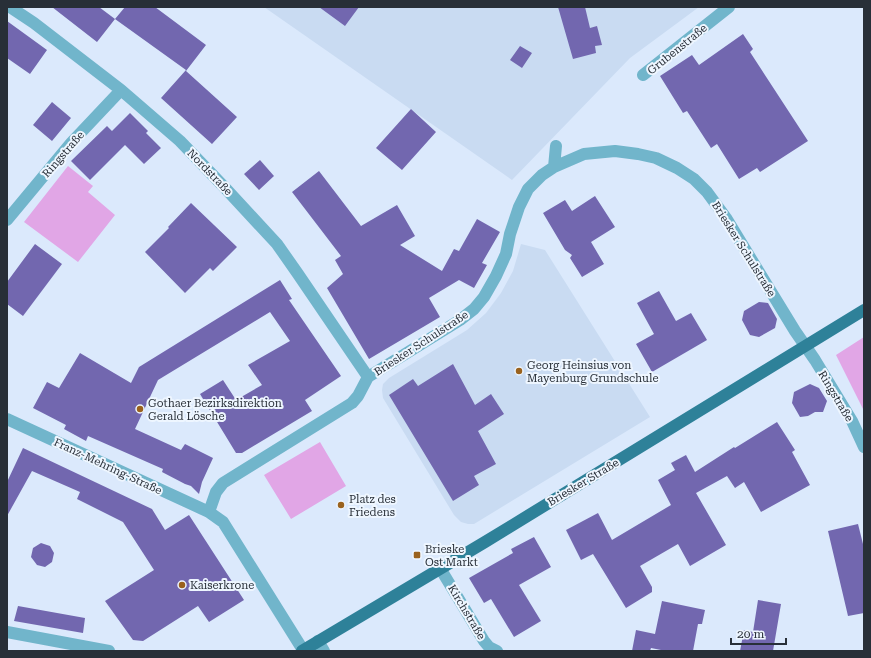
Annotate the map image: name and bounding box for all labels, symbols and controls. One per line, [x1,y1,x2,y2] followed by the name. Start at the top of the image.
[645,21,710,77] street label: Grubenstraße
[40,129,87,180] street label: Ringstraße
[184,146,235,198] street label: Nordstraße
[709,199,778,299] street label: Briesker Schulstraße
[372,308,471,379] street label: Briesker Schulstraße
[527,359,658,385] place label: Georg Heinsius von Mayenburg Grundschule
[514,366,524,376] marker: Georg Heinsius von Mayenburg Grundschule
[815,368,856,424] street label: Ringstraße
[148,397,282,423] place label: Gothaer Bezirksdirektion Gerald Lösche
[135,404,145,414] marker: Gothaer Bezirksdirektion Gerald Lösche
[52,436,164,497] street label: Franz-Mehring-Straße
[545,456,621,509] street label: Briesker Straße
[349,493,396,519] place label: Platz des Friedens
[336,500,346,510] marker: Platz des Friedens
[425,543,478,569] place label: Brieske Ost Markt
[412,550,422,560] marker: Brieske Ost Markt
[190,579,254,592] place label: Kaiserkrone
[177,580,187,590] marker: Kaiserkrone
[445,582,488,642] street label: Kirchstraße
[731,620,786,646] scale bar
[737,627,764,641] text: 20 m

